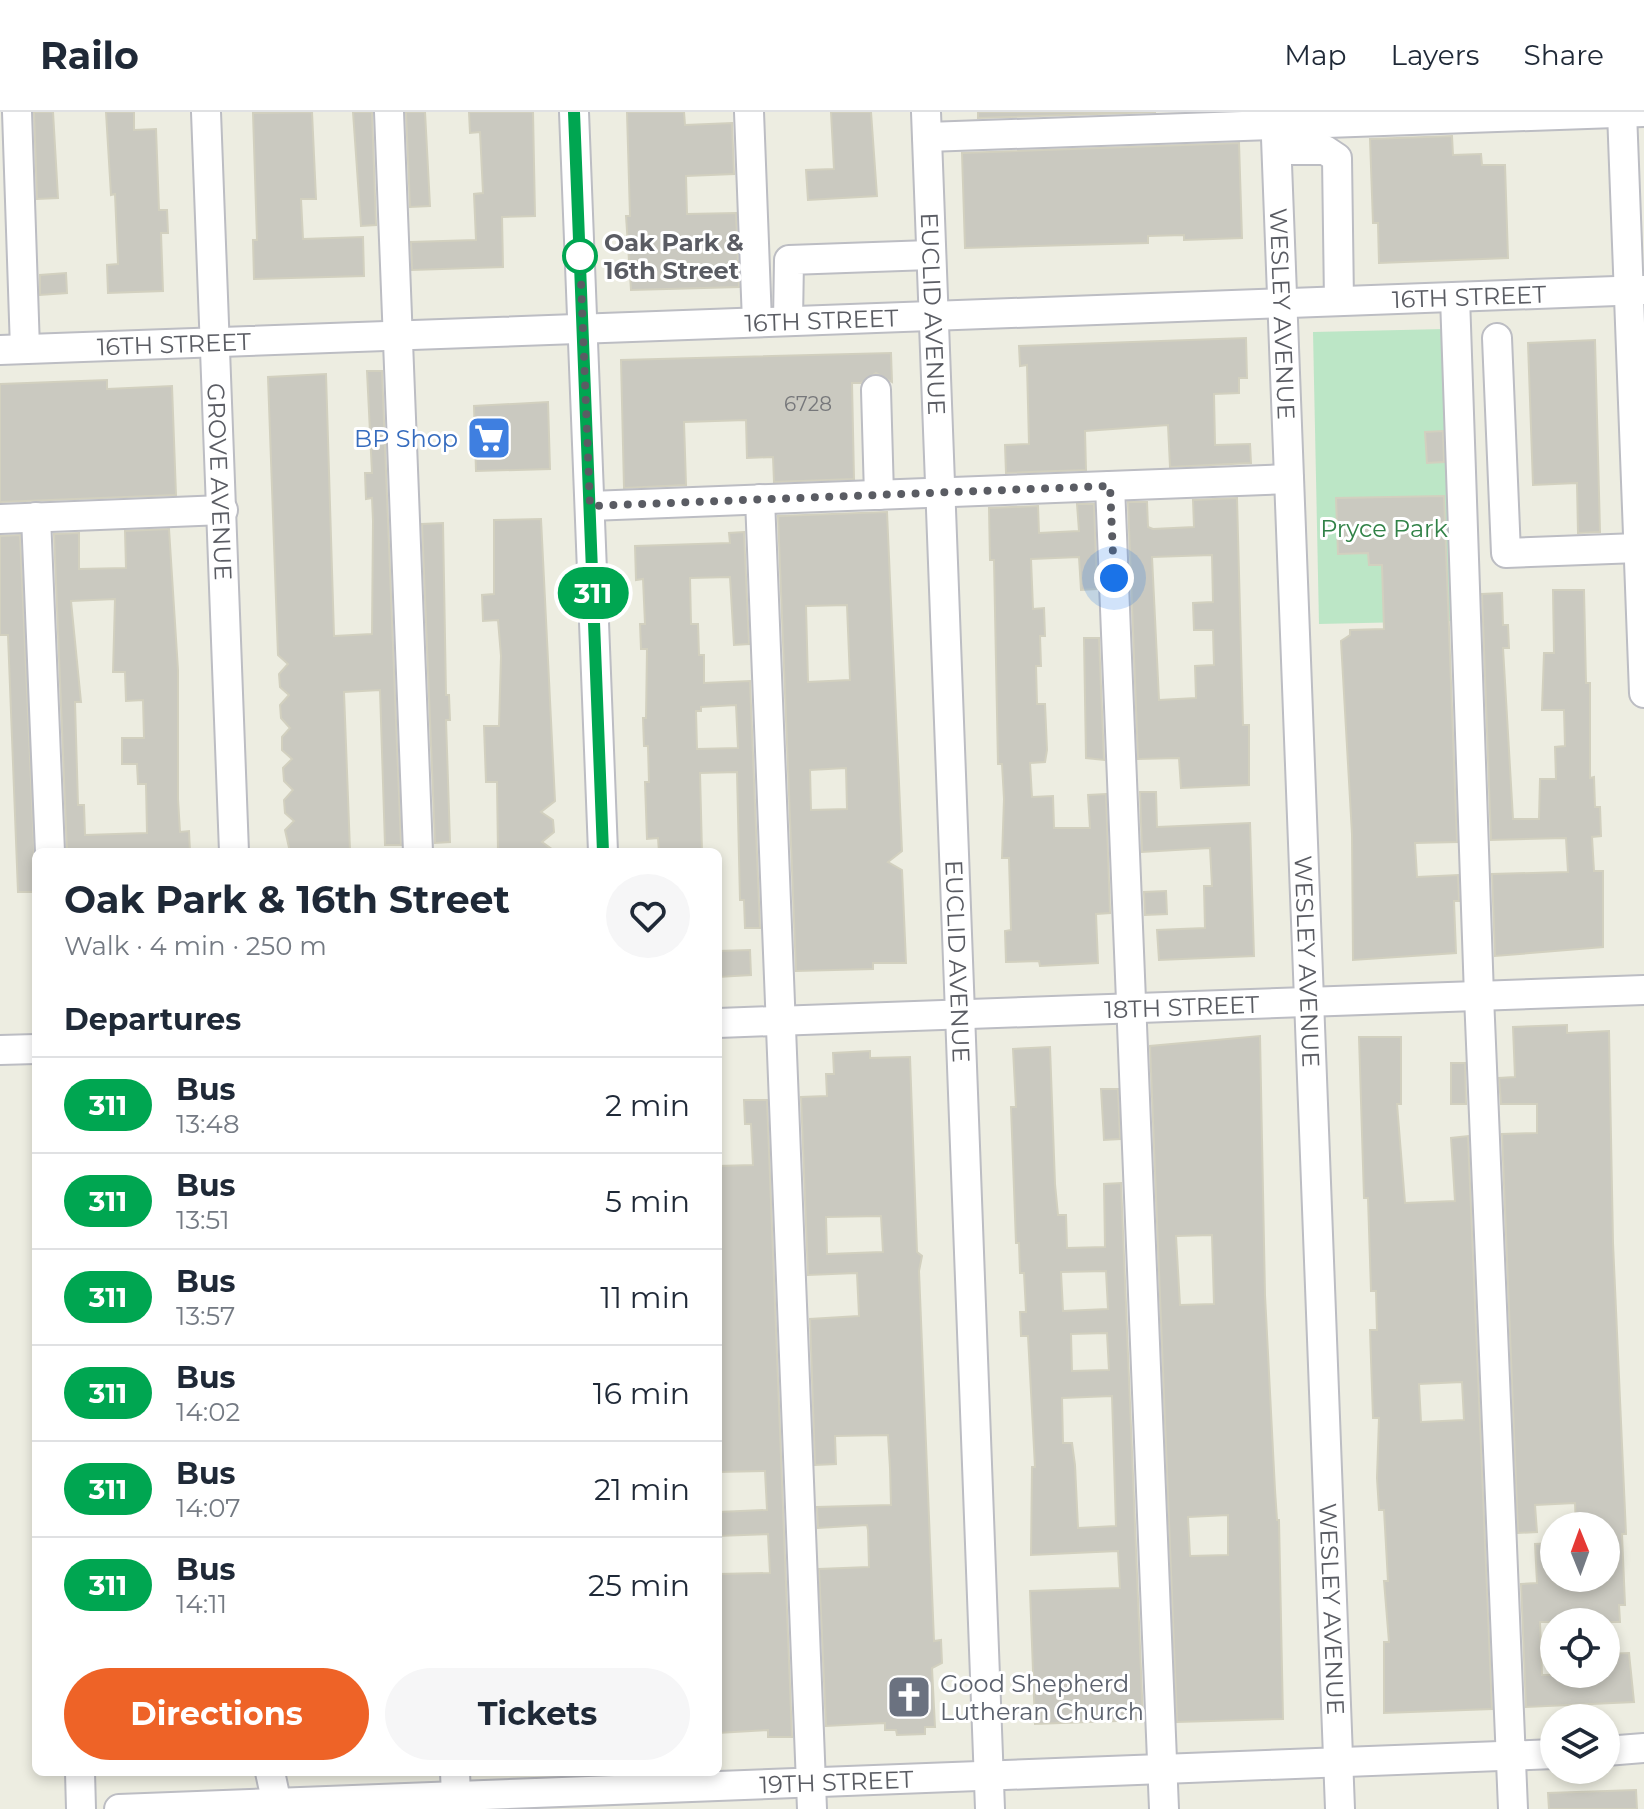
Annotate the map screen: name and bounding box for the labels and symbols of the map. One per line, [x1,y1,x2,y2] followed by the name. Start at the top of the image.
[1264,207,1301,420] street label: WESLEY AVENUE
[915,212,952,416] street label: EUCLID AVENUE
[604,228,744,285] place label: Oak Park & 16th Street
[563,239,597,273] marker: Oak Park & 16th Street
[1391,279,1547,314] street label: 16TH STREET
[744,303,899,337] street label: 16TH STREET
[96,326,252,361] street label: 16TH STREET
[202,382,238,581] street label: GROVE AVENUE
[784,392,832,416] house number: 6728
[465,414,513,462] supermarket icon: BP Shop
[354,424,458,453] place label: BP Shop
[1320,514,1448,543] park label: Pryce Park
[1094,558,1134,598] your location
[547,567,639,619] line badge: 311
[1289,855,1326,1068] street label: WESLEY AVENUE
[940,859,976,1063] street label: EUCLID AVENUE
[1104,989,1260,1024] street label: 18TH STREET
[1314,1502,1351,1715] street label: WESLEY AVENUE
[1540,1512,1620,1592] north arrow
[940,1669,1144,1726] place label: Good Shepherd Lutheran Church
[885,1673,933,1721] church icon: Good Shepherd Lutheran Church
[759,1764,914,1799] street label: 19TH STREET

